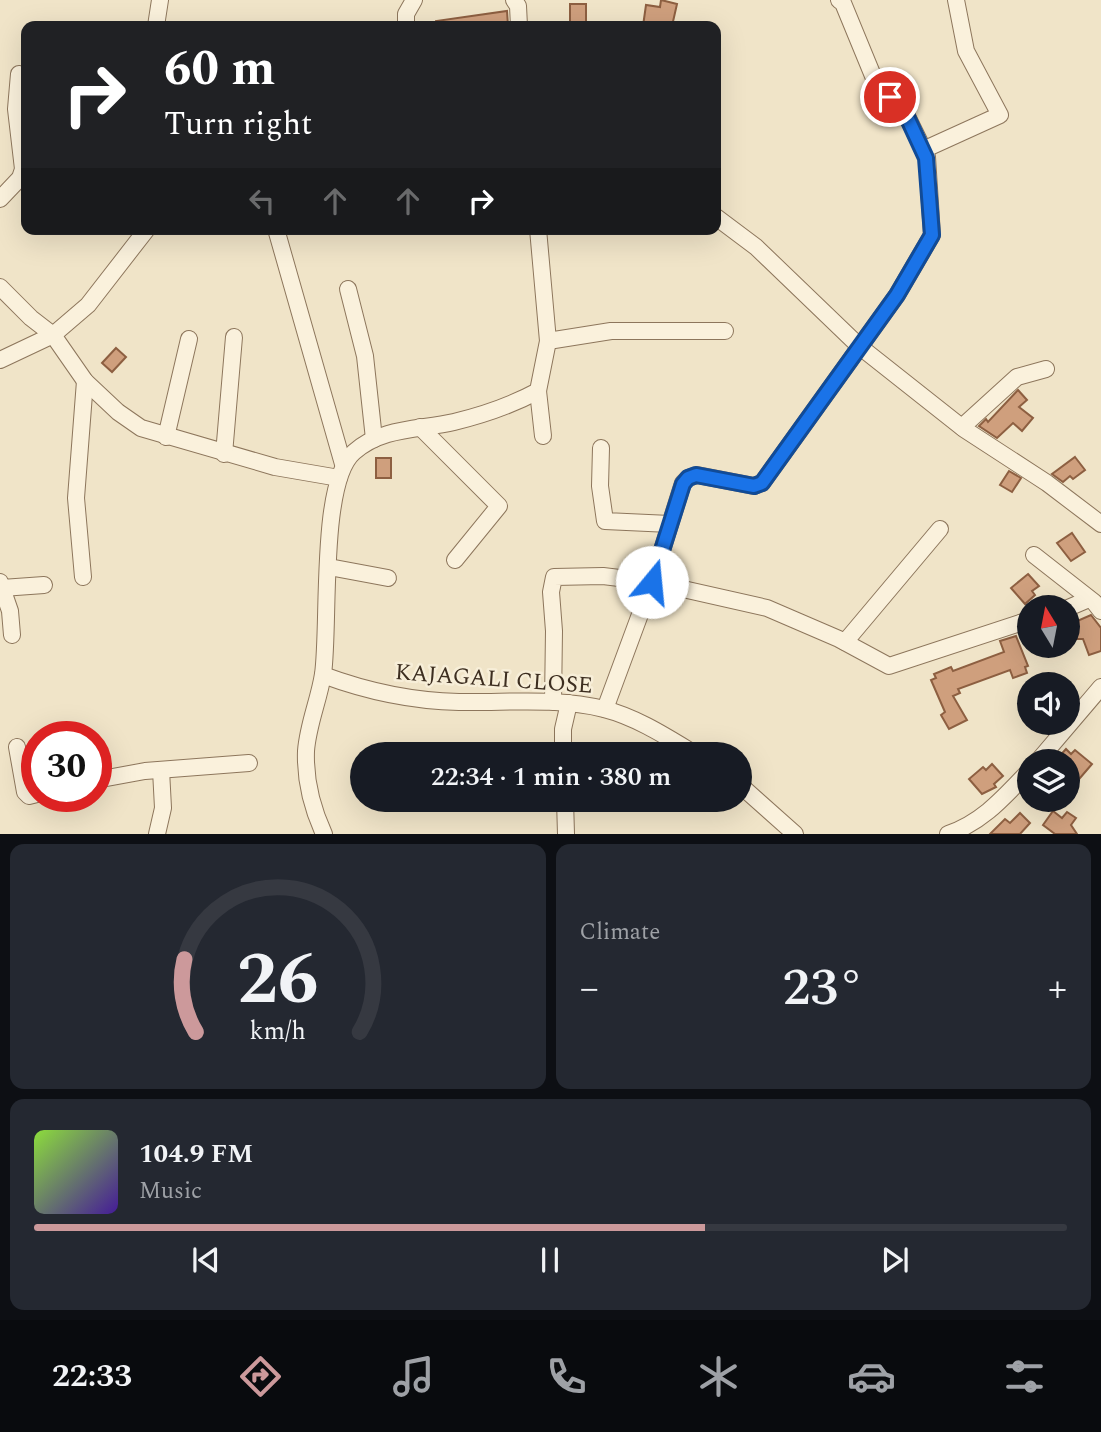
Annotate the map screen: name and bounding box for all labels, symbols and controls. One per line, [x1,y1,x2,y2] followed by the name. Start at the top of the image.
[164,32,275,107] text: 60 m
[49,49,140,140] icon: right
[860,67,920,127] pin
[871,78,909,116] icon: arrive
[164,100,312,149] text: Turn right
[243,182,281,220] icon: left
[316,182,354,220] icon: ahead
[389,182,427,220] icon: ahead
[462,182,500,220] icon: right
[615,545,689,619] position arrow
[1017,595,1080,658] north arrow
[1017,595,1080,812] map controls
[394,655,594,704] street label: KAJAGALI CLOSE
[1017,672,1080,735] button: sound
[21,721,112,812] speed limit sign: 30
[1017,749,1080,812] button: layers
[431,757,671,797] text: 22:34 · 1 min · 380 m
[580,915,660,950] text: Climate
[237,926,319,1037] text: 26
[782,949,864,1028] text: 23°
[580,960,599,1018] text: −
[1048,960,1067,1018] text: +
[250,1013,306,1051] text: km/h
[139,1134,253,1174] text: 104.9 FM
[139,1174,202,1209] text: Music
[187,1241,225,1279] icon: previous
[531,1241,569,1279] icon: pause
[876,1241,914,1279] icon: next
[52,1352,132,1401] text: 22:33
[236,1352,285,1401] icon: directions
[389,1352,438,1401] icon: music
[542,1352,591,1401] icon: phone
[694,1352,743,1401] icon: climate
[847,1352,896,1401] icon: car
[1000,1352,1049,1401] icon: filters

